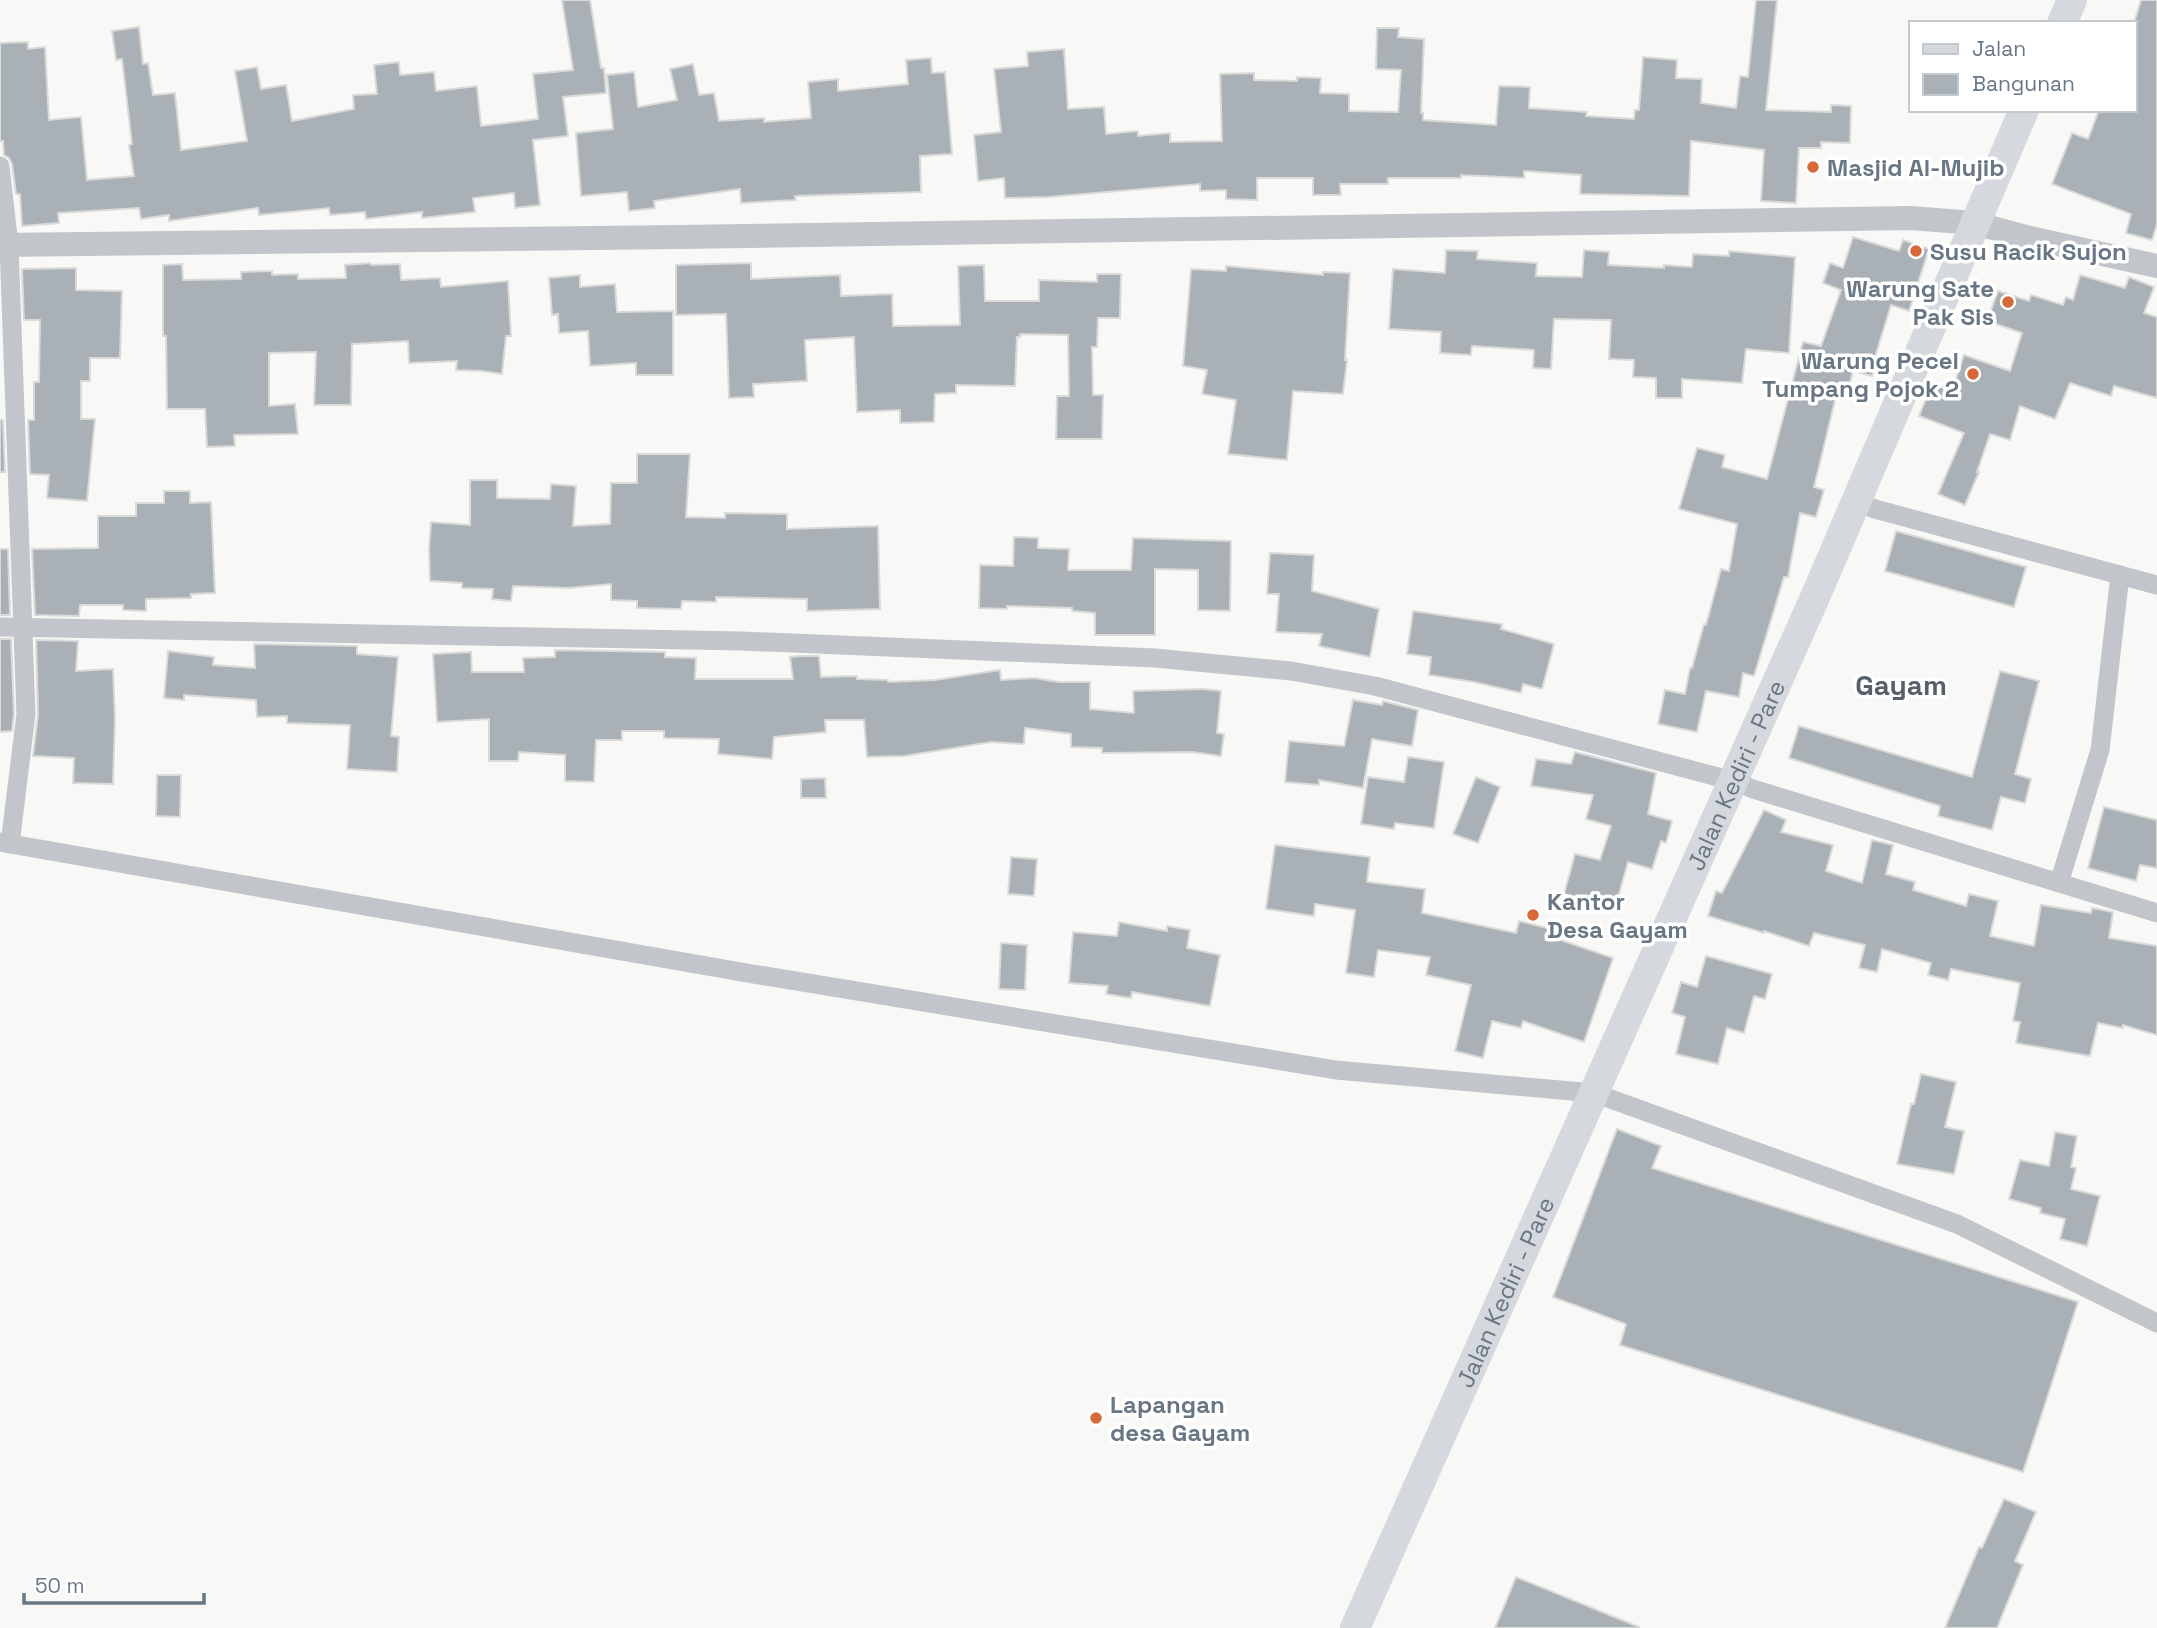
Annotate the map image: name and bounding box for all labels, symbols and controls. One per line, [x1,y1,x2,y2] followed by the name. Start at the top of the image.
[1909,21,2136,112] legend
[1972,35,2026,62] text: Jalan
[1972,70,2075,97] text: Bangunan
[1827,152,2005,183] place label: Masjid Al-Mujib
[1805,159,1821,175] marker: Masjid Al-Mujib
[1930,236,2127,267] place label: Susu Racik Sujon
[1908,243,1924,259] marker: Susu Racik Sujon
[1846,273,1994,332] place label: Warung Sate Pak Sis
[2000,294,2016,310] marker: Warung Sate Pak Sis
[1762,345,1959,404] place label: Warung Pecel Tumpang Pojok 2
[1965,366,1981,382] marker: Warung Pecel Tumpang Pojok 2
[1855,667,1947,703] district label: Gayam
[1680,675,1792,875] street label: Jalan Kediri - Pare
[1547,886,1688,945] place label: Kantor Desa Gayam
[1525,907,1541,923] marker: Kantor Desa Gayam
[1449,1192,1561,1392] street label: Jalan Kediri - Pare
[1110,1389,1250,1448] place label: Lapangan desa Gayam
[1088,1410,1104,1426] marker: Lapangan desa Gayam
[24,1562,205,1606] scale bar
[35,1572,85,1599] text: 50 m

